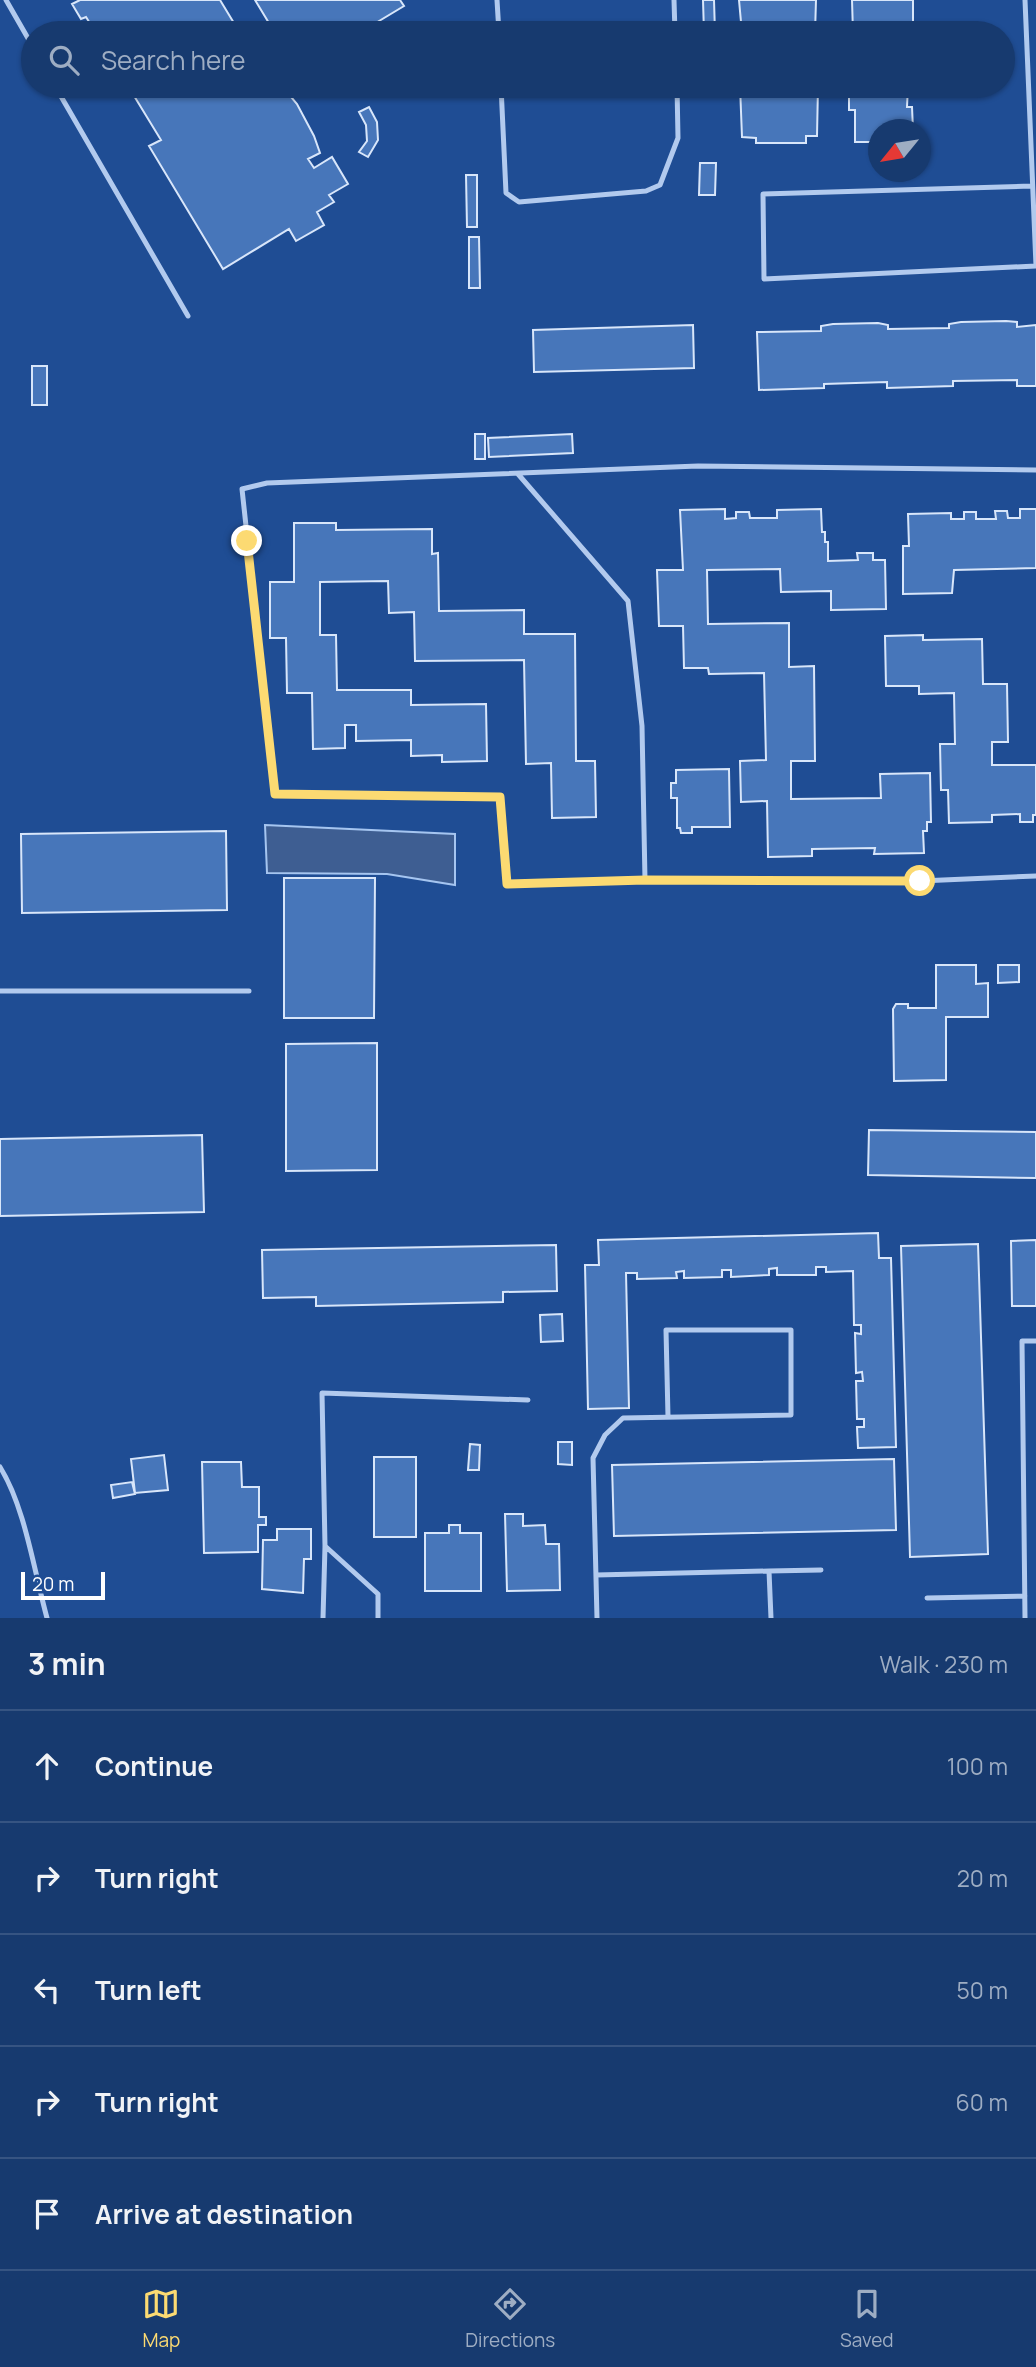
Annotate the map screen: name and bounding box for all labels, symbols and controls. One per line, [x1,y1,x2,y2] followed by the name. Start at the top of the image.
[21,21,1015,98] search box
[45,41,83,79] icon: search
[101,42,246,78] text: Search here
[868,119,931,182] north arrow
[231,525,262,556] route end
[904,865,935,896] route start
[21,1569,105,1601] scale bar
[32,1571,74,1597] text: 20 m
[28,1643,106,1684] text: 3 min
[880,1648,1008,1680] text: Walk · 230 m
[28,1747,66,1785] icon: ahead
[95,1748,213,1784] text: Continue
[947,1750,1008,1782] text: 100 m
[28,1859,66,1897] icon: right
[95,1860,219,1896] text: Turn right
[957,1862,1008,1894] text: 20 m
[28,1971,66,2009] icon: left
[95,1972,202,2008] text: Turn left
[957,1974,1008,2006] text: 50 m
[28,2083,66,2121] icon: right
[95,2084,219,2120] text: Turn right
[956,2086,1008,2118] text: 60 m
[28,2195,66,2233] icon: arrive
[95,2196,353,2232] text: Arrive at destination
[142,2285,180,2353] tab: Map
[465,2285,555,2353] tab: Directions
[840,2285,894,2353] tab: Saved

